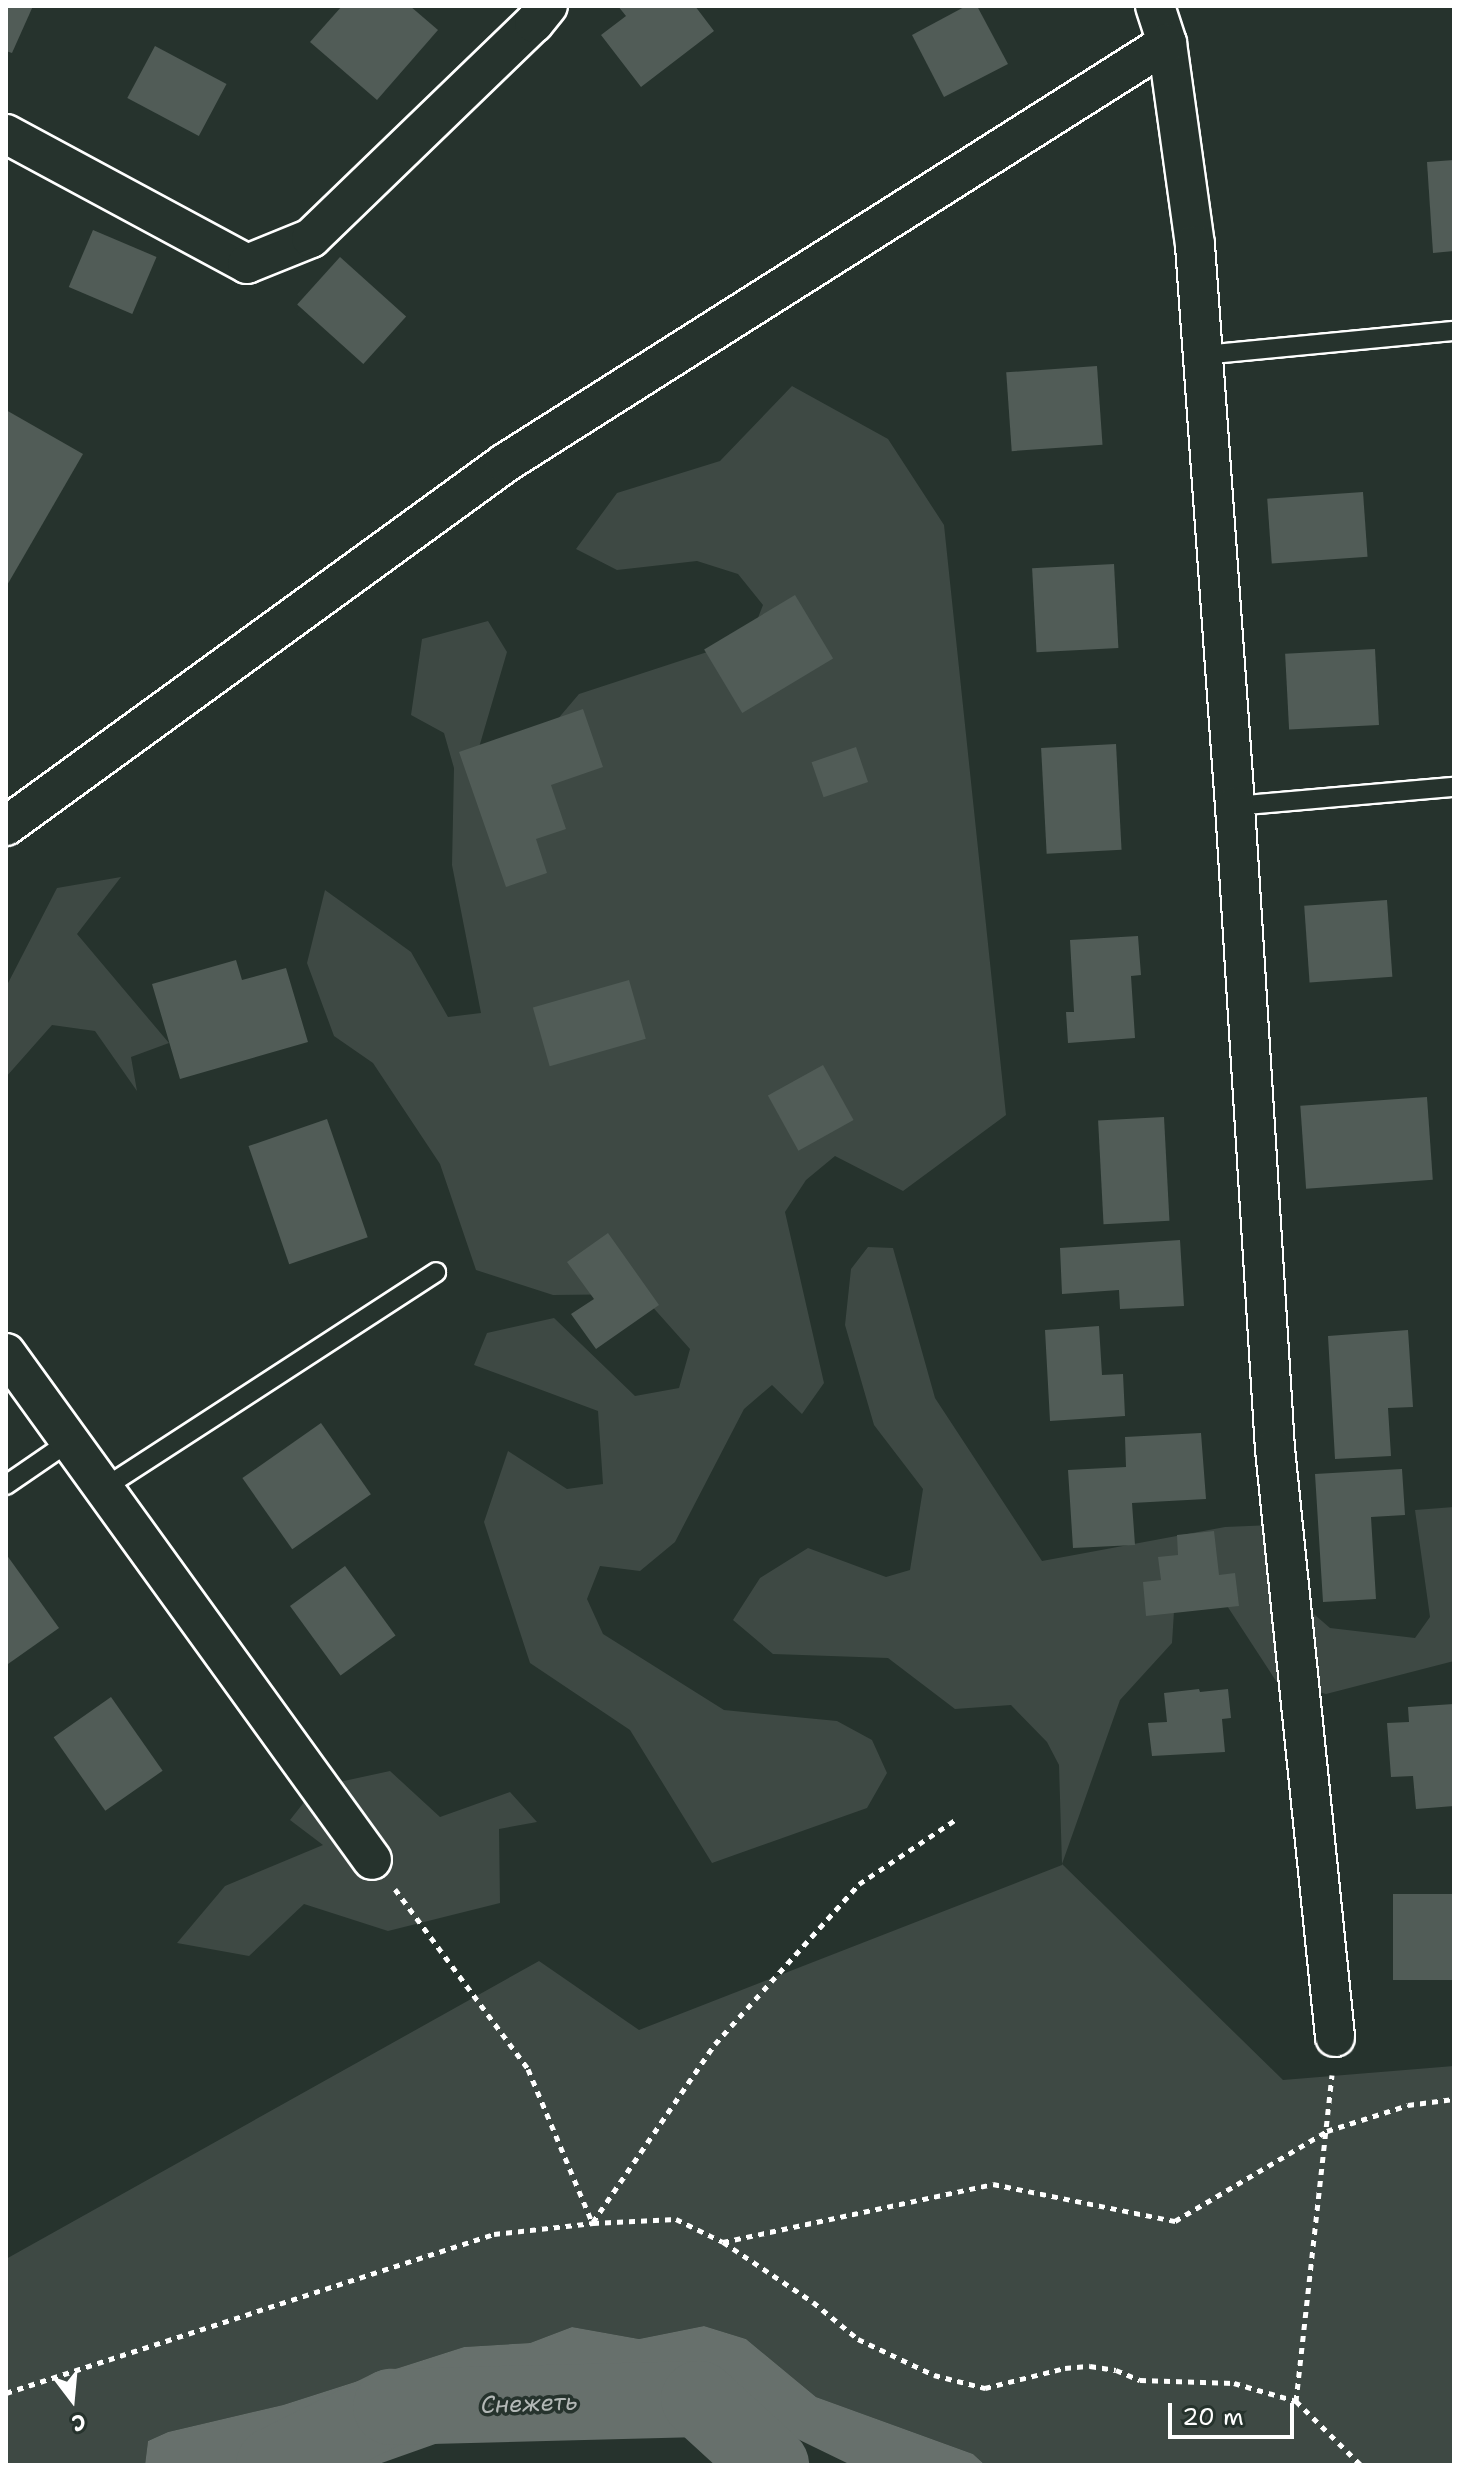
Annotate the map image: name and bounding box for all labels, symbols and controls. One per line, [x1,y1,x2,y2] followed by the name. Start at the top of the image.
[32,2359,112,2439] north arrow
[1172,2387,1298,2437] scale bar
[480,2388,578,2420] water label: Снежеть
[1182,2401,1244,2433] text: 20 m
[68,2407,89,2438] text: С

